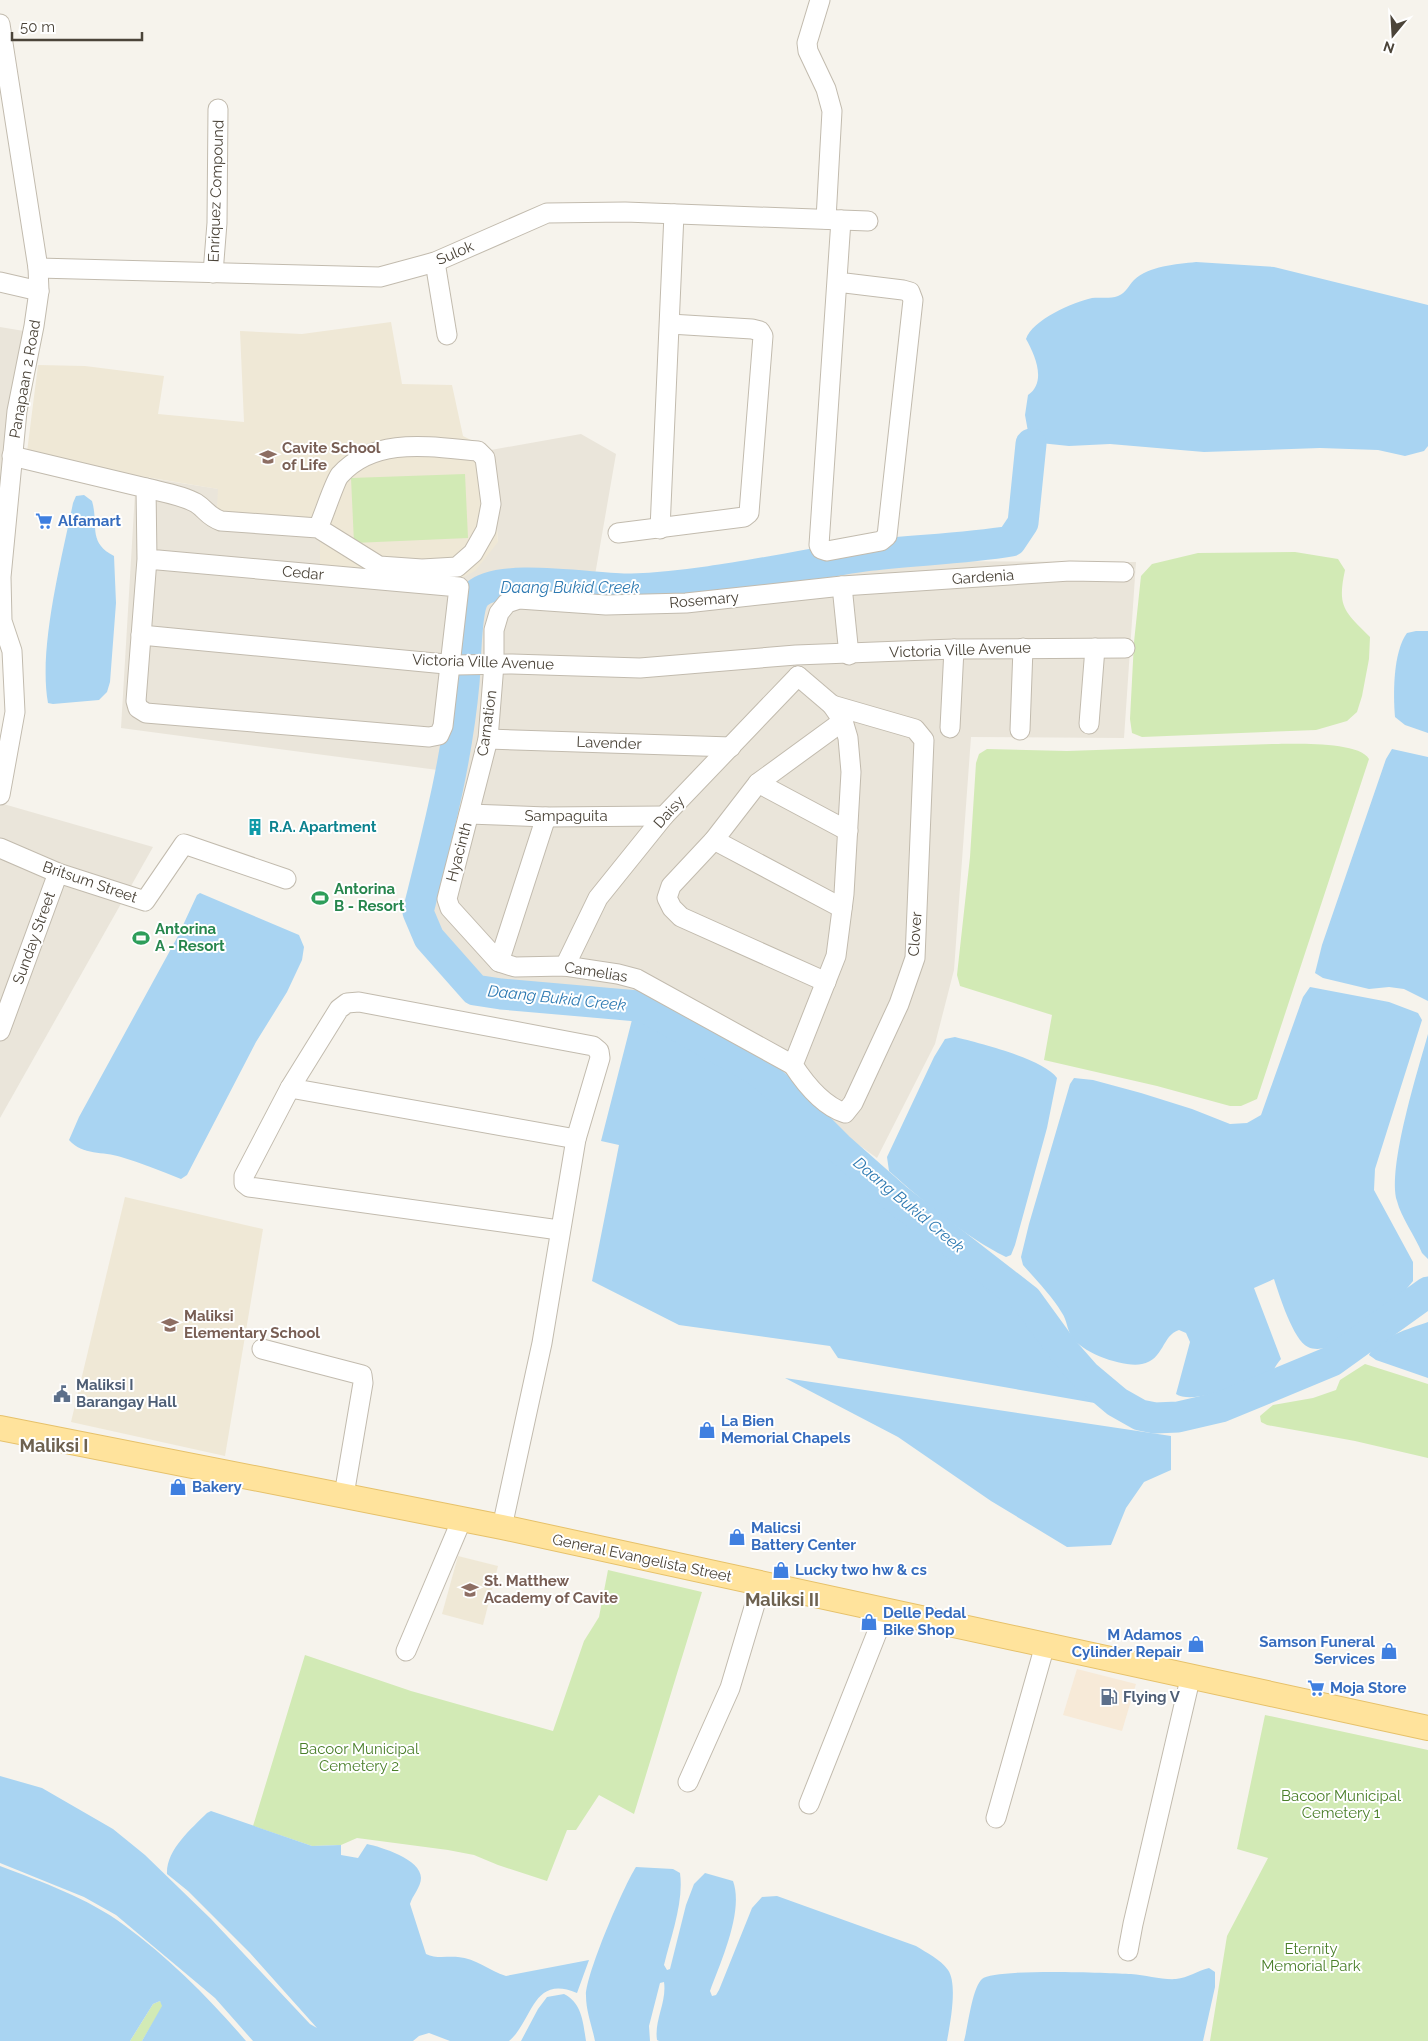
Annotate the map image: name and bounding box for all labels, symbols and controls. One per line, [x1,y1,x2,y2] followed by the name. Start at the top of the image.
[12,10,142,42] scale bar
[1368,10,1418,60] north arrow
[20,18,55,36] text: 50 m
[1381,38,1397,57] text: N
[205,119,227,263] street label: Enriquez Compound
[434,237,476,269] street label: Sulok
[6,318,44,440] street label: Panapaan 2 Road
[282,439,381,474] place label: Cavite School of Life
[258,447,278,467] school or university icon: Cavite School of Life
[34,511,54,531] supermarket icon: Alfamart
[58,512,121,530] place label: Alfamart
[281,562,325,584] street label: Cedar
[951,566,1015,588] street label: Gardenia
[501,578,640,597] water label: Daang Bukid Creek
[668,588,740,612] street label: Rosemary
[889,639,1031,661] street label: Victoria Ville Avenue
[412,651,554,673] street label: Victoria Ville Avenue
[473,689,501,757] street label: Carnation
[576,733,643,753] street label: Lavender
[650,792,688,832] street label: Daisy
[524,807,608,825] street label: Sampaguita
[245,817,265,837] building icon: R.A. Apartment
[269,818,377,836] place label: R.A. Apartment
[442,820,476,884] street label: Hyacinth
[40,857,140,907] street label: Britsum Street
[334,880,405,915] place label: Antorina B - Resort
[310,888,330,908] sports icon: Antorina B - Resort
[9,889,59,987] street label: Sunday Street
[904,910,926,957] street label: Clover
[155,920,225,955] place label: Antorina A - Resort
[131,928,151,948] sports icon: Antorina A - Resort
[563,958,629,986] street label: Camelias
[487,981,627,1015] water label: Daang Bukid Creek
[850,1153,969,1257] water label: Daang Bukid Creek
[184,1307,320,1342] place label: Maliksi Elementary School
[160,1315,180,1335] school or university icon: Maliksi Elementary School
[76,1376,177,1411] place label: Maliksi I Barangay Hall
[52,1384,72,1404] public building icon: Maliksi I Barangay Hall
[721,1412,851,1447] place label: La Bien Memorial Chapels
[697,1420,717,1440] shop icon: La Bien Memorial Chapels
[19,1435,89,1456] district label: Maliksi I
[168,1477,188,1497] shop icon: Bakery
[192,1478,243,1496] place label: Bakery
[751,1519,856,1554] place label: Malicsi Battery Center
[727,1527,747,1547] shop icon: Malicsi Battery Center
[551,1530,733,1586] street label: General Evangelista Street
[771,1560,791,1580] shop icon: Lucky two hw & cs
[795,1561,927,1579] place label: Lucky two hw & cs
[484,1572,618,1607] place label: St. Matthew Academy of Cavite
[460,1580,480,1600] school or university icon: St. Matthew Academy of Cavite
[745,1589,819,1610] district label: Maliksi II
[883,1604,966,1639] place label: Delle Pedal Bike Shop
[859,1612,879,1632] shop icon: Delle Pedal Bike Shop
[1072,1626,1182,1661] place label: M Adamos Cylinder Repair
[1259,1633,1375,1668] place label: Samson Funeral Services
[1186,1634,1206,1654] shop icon: M Adamos Cylinder Repair
[1379,1641,1399,1661] shop icon: Samson Funeral Services
[1306,1678,1326,1698] supermarket icon: Moja Store
[1330,1679,1407,1697] place label: Moja Store
[1099,1687,1119,1707] fuel station icon: Flying V
[1123,1688,1181,1706] place label: Flying V
[299,1740,420,1775] park label: Bacoor Municipal Cemetery 2
[1281,1787,1402,1822] park label: Bacoor Municipal Cemetery 1
[1261,1940,1361,1975] park label: Eternity Memorial Park

